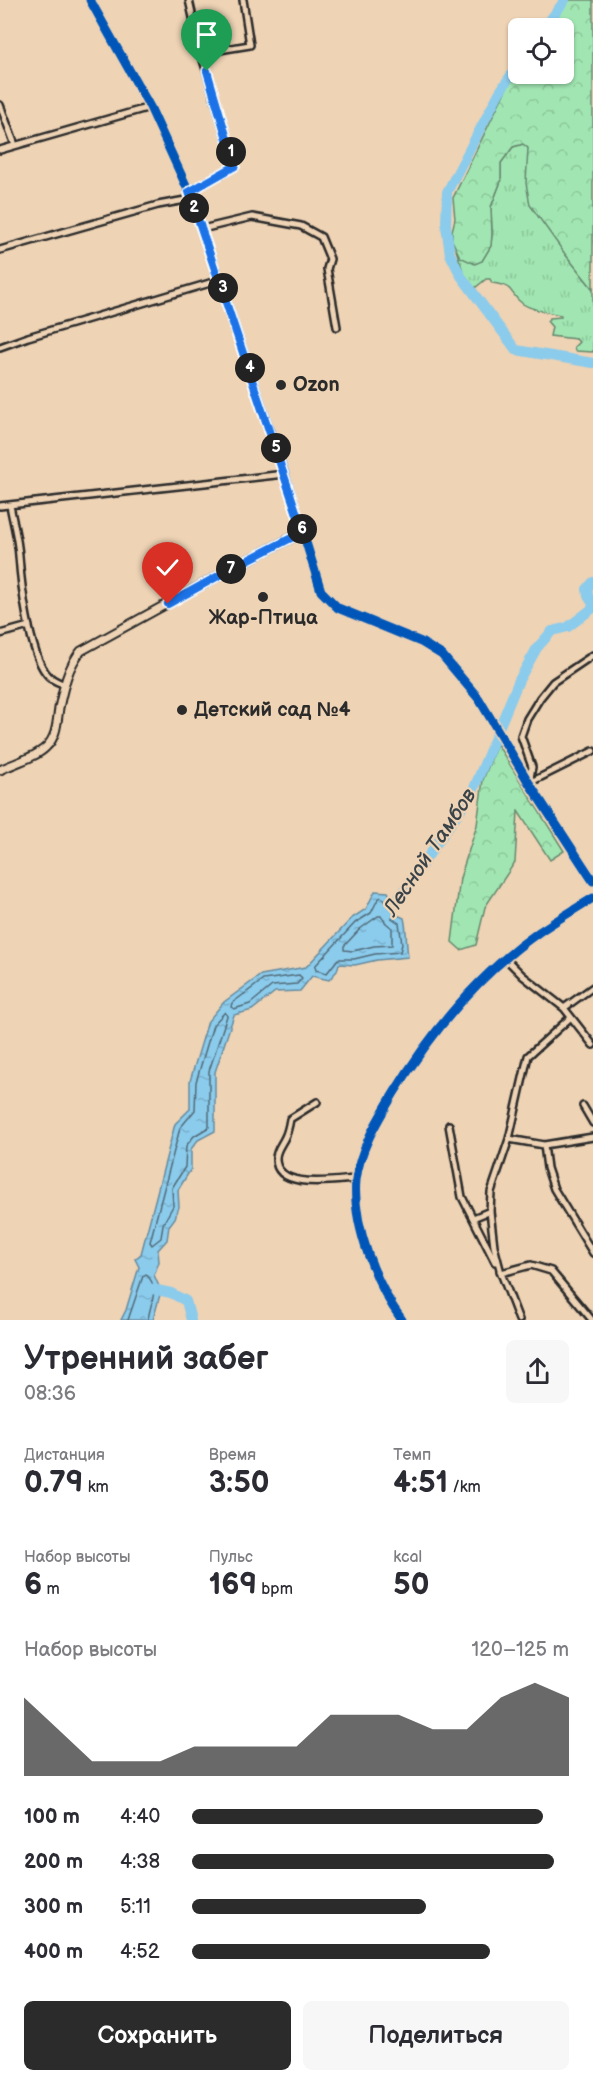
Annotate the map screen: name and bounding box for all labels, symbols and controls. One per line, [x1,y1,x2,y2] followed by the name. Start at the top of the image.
[181,9,232,71] pin
[190,18,223,51] icon: arrive
[508,18,574,84] map controls
[508,18,574,84] button: locate
[216,137,246,167] pin: 1
[228,142,234,161] text: 1
[179,193,209,223] pin: 2
[189,198,199,217] text: 2
[208,273,238,303] pin: 3
[218,278,228,297] text: 3
[235,353,265,383] pin: 4
[245,358,255,377] text: 4
[293,373,340,397] place label: Ozon
[274,378,288,392] marker: Ozon
[261,433,291,463] pin: 5
[271,438,281,457] text: 5
[287,514,317,544] pin: 6
[297,519,307,538] text: 6
[142,542,193,604] pin
[151,551,184,584] icon: check
[216,554,246,584] pin: 7
[227,559,235,578] text: 7
[256,590,270,604] marker: Жар-Птица
[208,606,318,630] place label: Жар-Птица
[194,698,351,722] place label: Детский сад №4
[175,703,189,717] marker: Детский сад №4
[377,784,482,922] water label: Лесной Тамбов
[24,1339,269,1379] text: Утренний забег
[506,1340,569,1403] button: share
[24,1382,76,1406] text: 08:36
[24,1446,105,1465] text: Дистанция
[209,1446,256,1465] text: Время
[393,1446,431,1465] text: Темп
[24,1465,83,1501] text: 0.79
[209,1465,269,1501] text: 3:50
[393,1465,448,1501] text: 4:51
[83,1478,109,1497] text: km
[448,1478,481,1497] text: /km
[24,1548,131,1567] text: Набор высоты
[209,1548,253,1567] text: Пульс
[393,1548,422,1567] text: kcal
[24,1567,42,1603] text: 6
[209,1567,257,1603] text: 169
[393,1567,429,1603] text: 50
[42,1580,60,1599] text: m
[257,1580,293,1599] text: bpm
[24,1638,157,1662] text: Набор высоты
[472,1638,569,1662] text: 120–125 m
[24,1805,80,1829] text: 100 m
[120,1805,160,1829] text: 4:40
[24,1850,83,1874] text: 200 m
[120,1850,160,1874] text: 4:38
[24,1895,83,1919] text: 300 m
[120,1895,151,1919] text: 5:11
[24,1940,83,1964] text: 400 m
[120,1940,160,1964] text: 4:52
[24,2001,291,2070] button: Сохранить
[303,2001,569,2070] button: Поделиться

